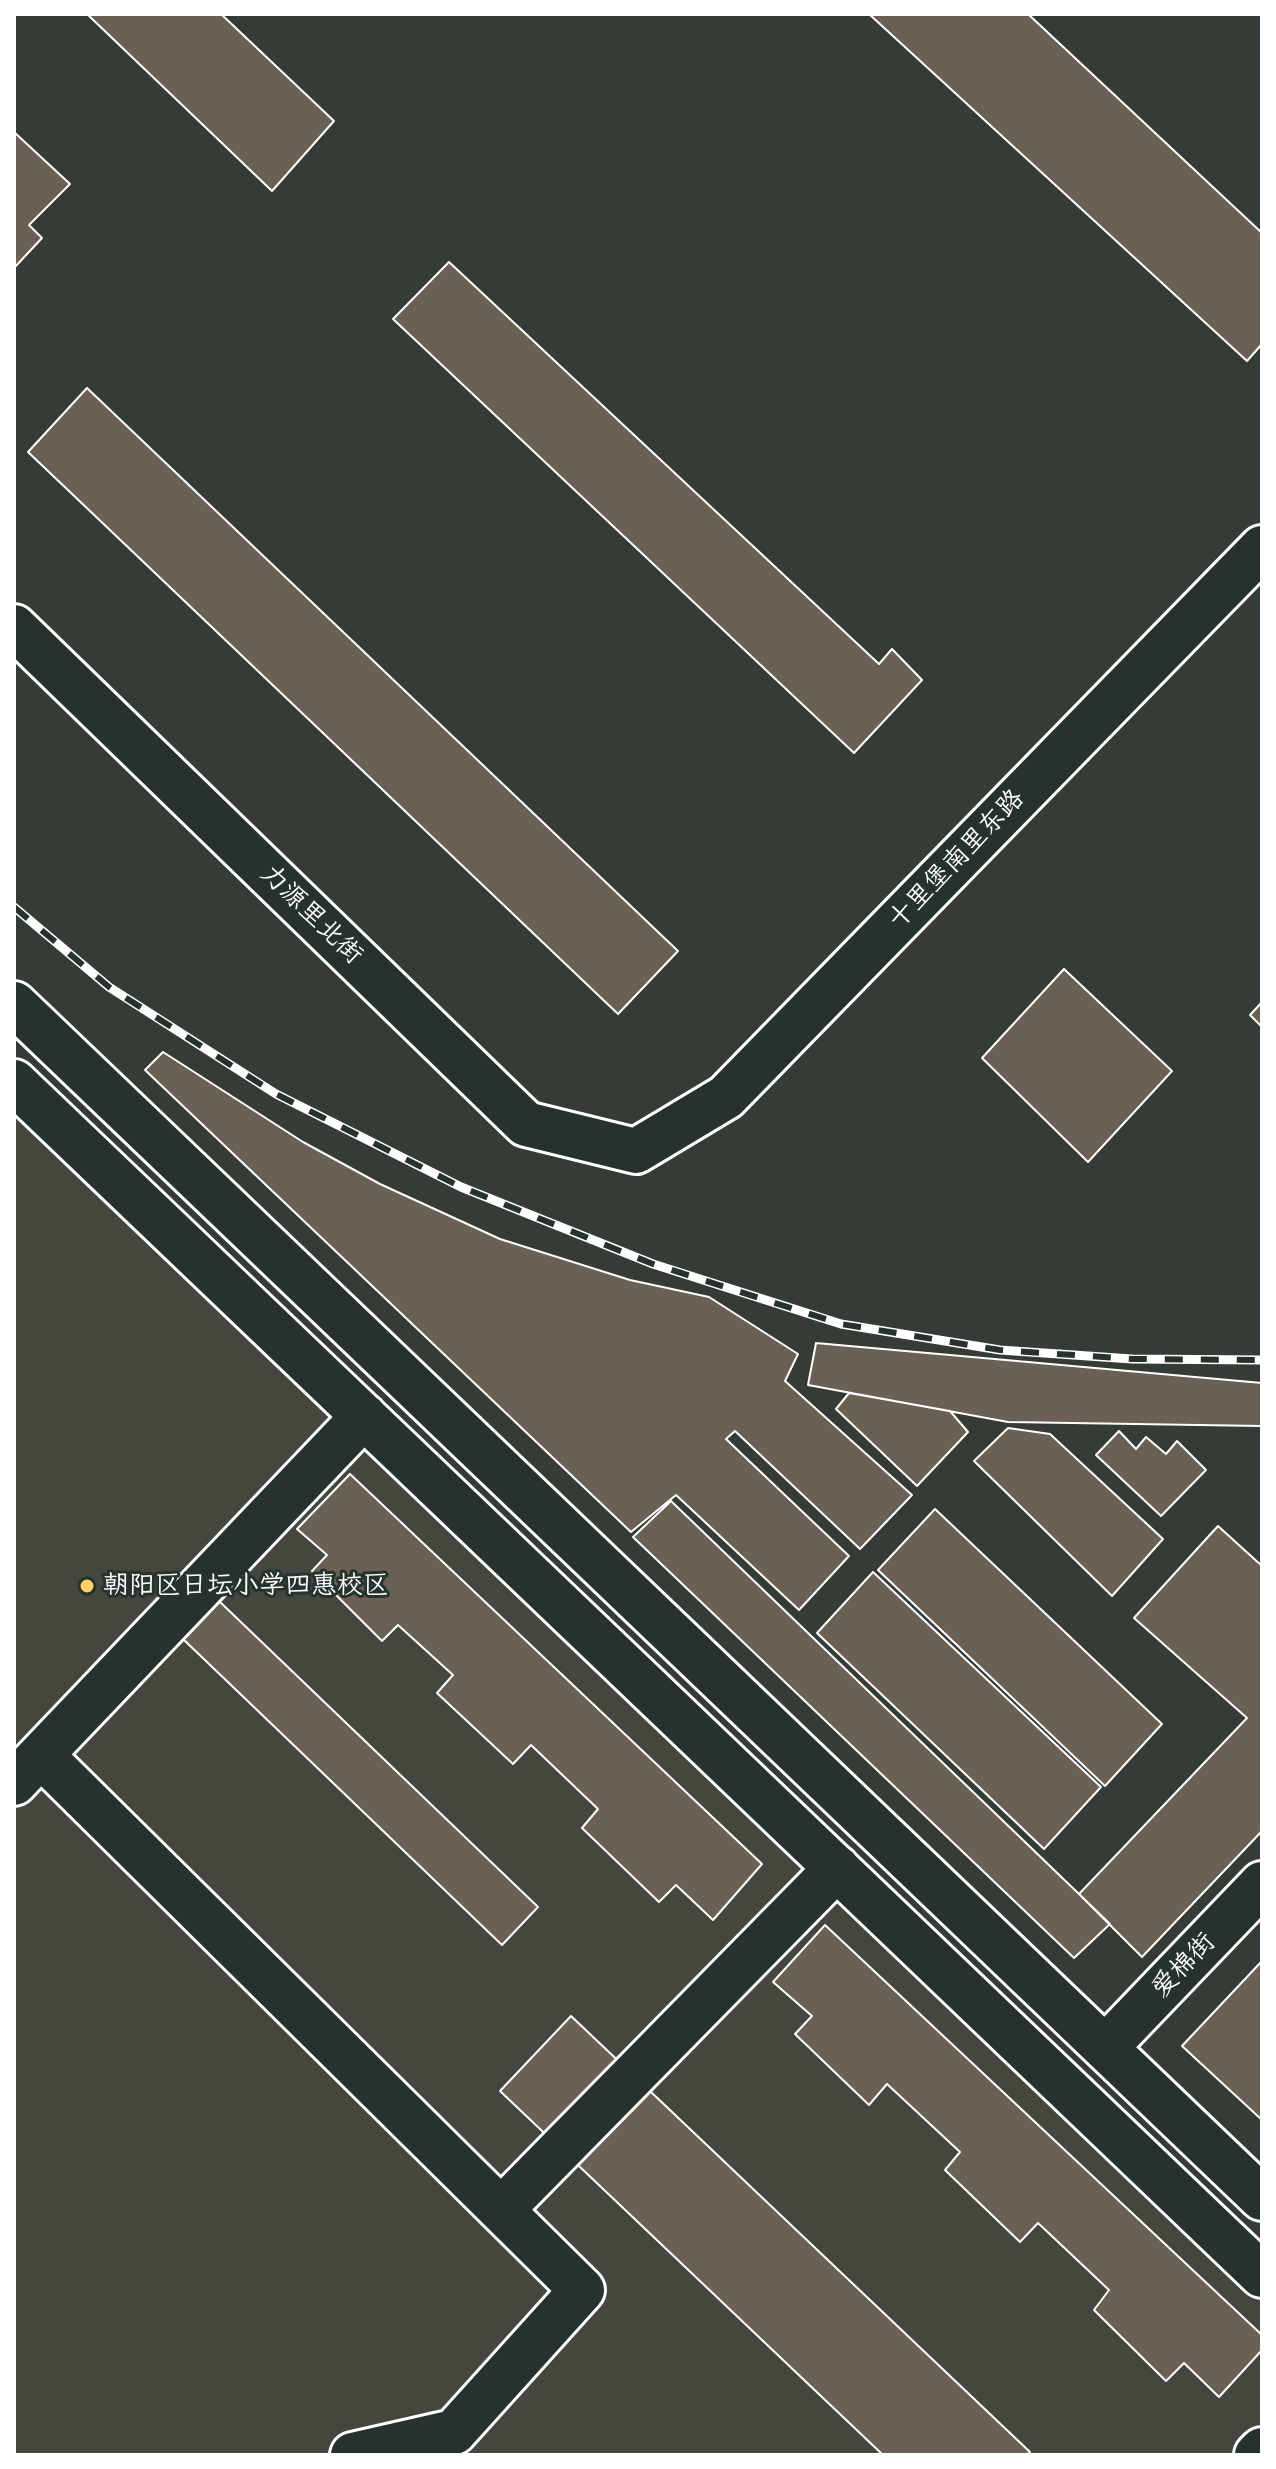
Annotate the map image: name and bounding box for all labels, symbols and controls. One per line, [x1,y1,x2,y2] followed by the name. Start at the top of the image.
[883,784,1031,936] street label: 十里堡南里东路
[253,859,369,971] street label: 力源里北街
[103,1570,389,1602] place label: 朝阳区日坛小学四惠校区
[78,1577,96,1595] marker: 朝阳区日坛小学四惠校区
[1146,1927,1222,2005] street label: 爱棉街

